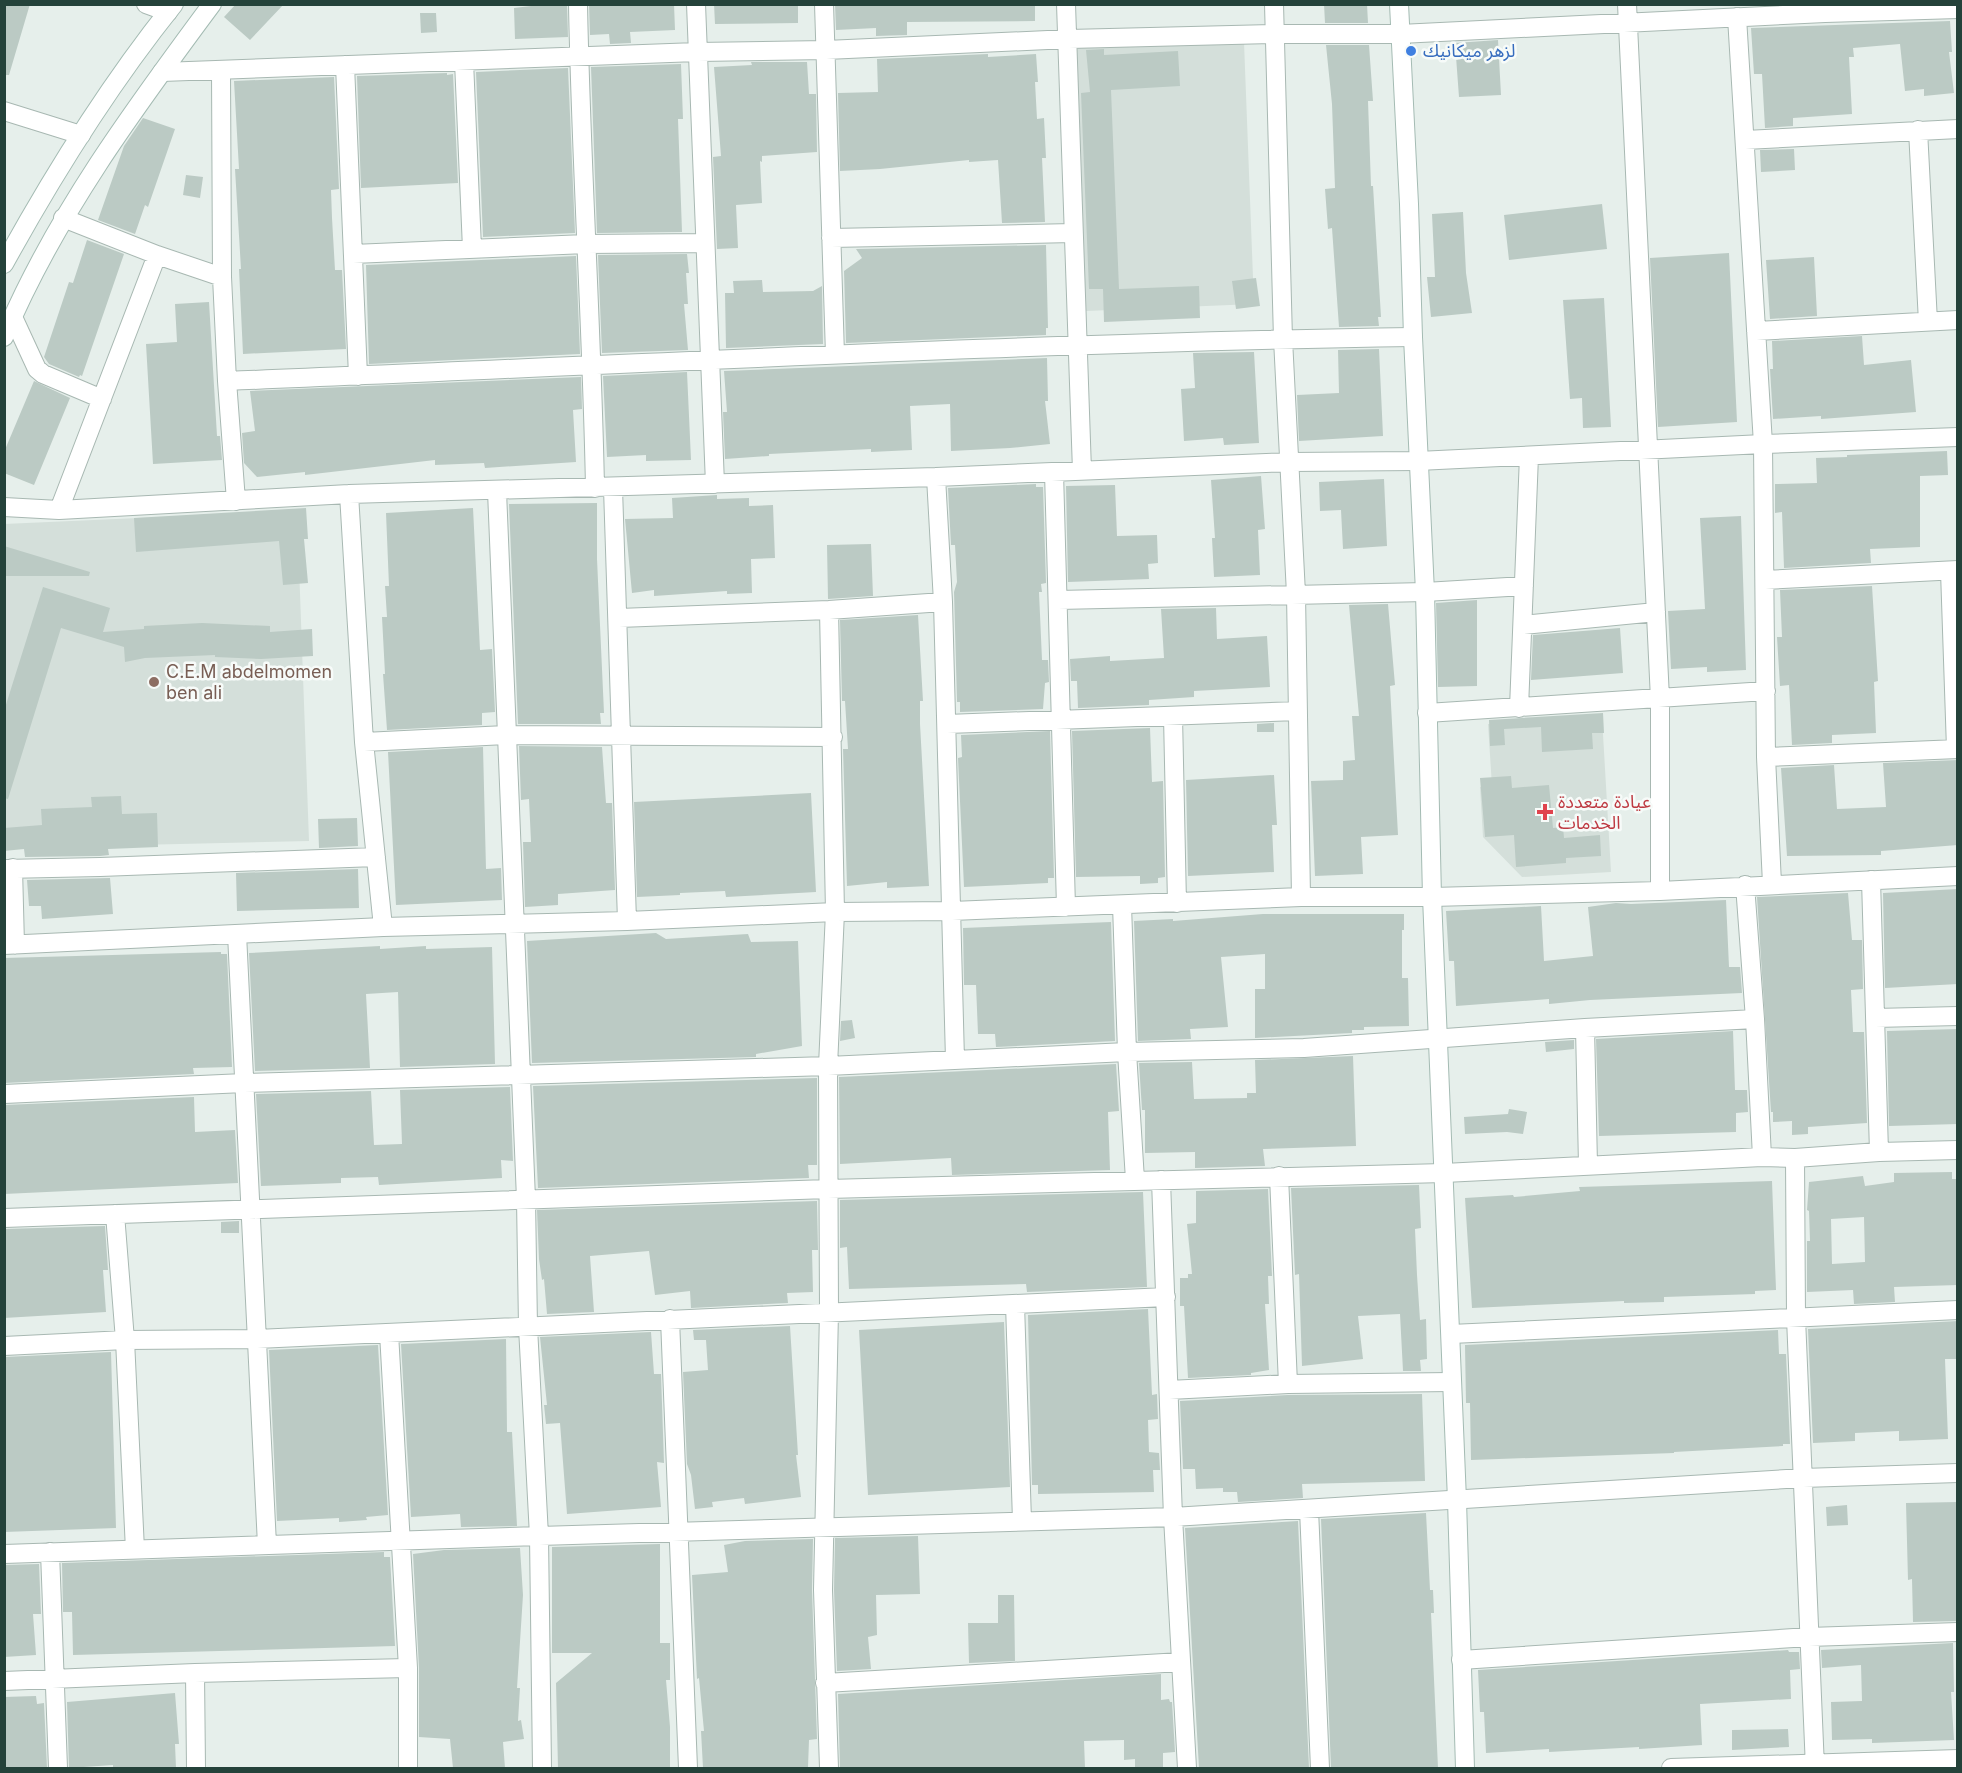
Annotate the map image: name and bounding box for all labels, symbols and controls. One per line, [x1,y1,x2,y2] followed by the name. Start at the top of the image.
[1423,40,1515,62] place label: لزهر ميكانيك
[1404,44,1418,58] marker: لزهر ميكانيك
[166,661,332,703] place label: C.E.M abdelmomen ben ali
[147,675,161,689] marker: C.E.M abdelmomen ben ali
[1558,791,1651,833] place label: عيادة متعددة الخدمات
[1536,803,1554,821] marker: عيادة متعددة الخدمات

